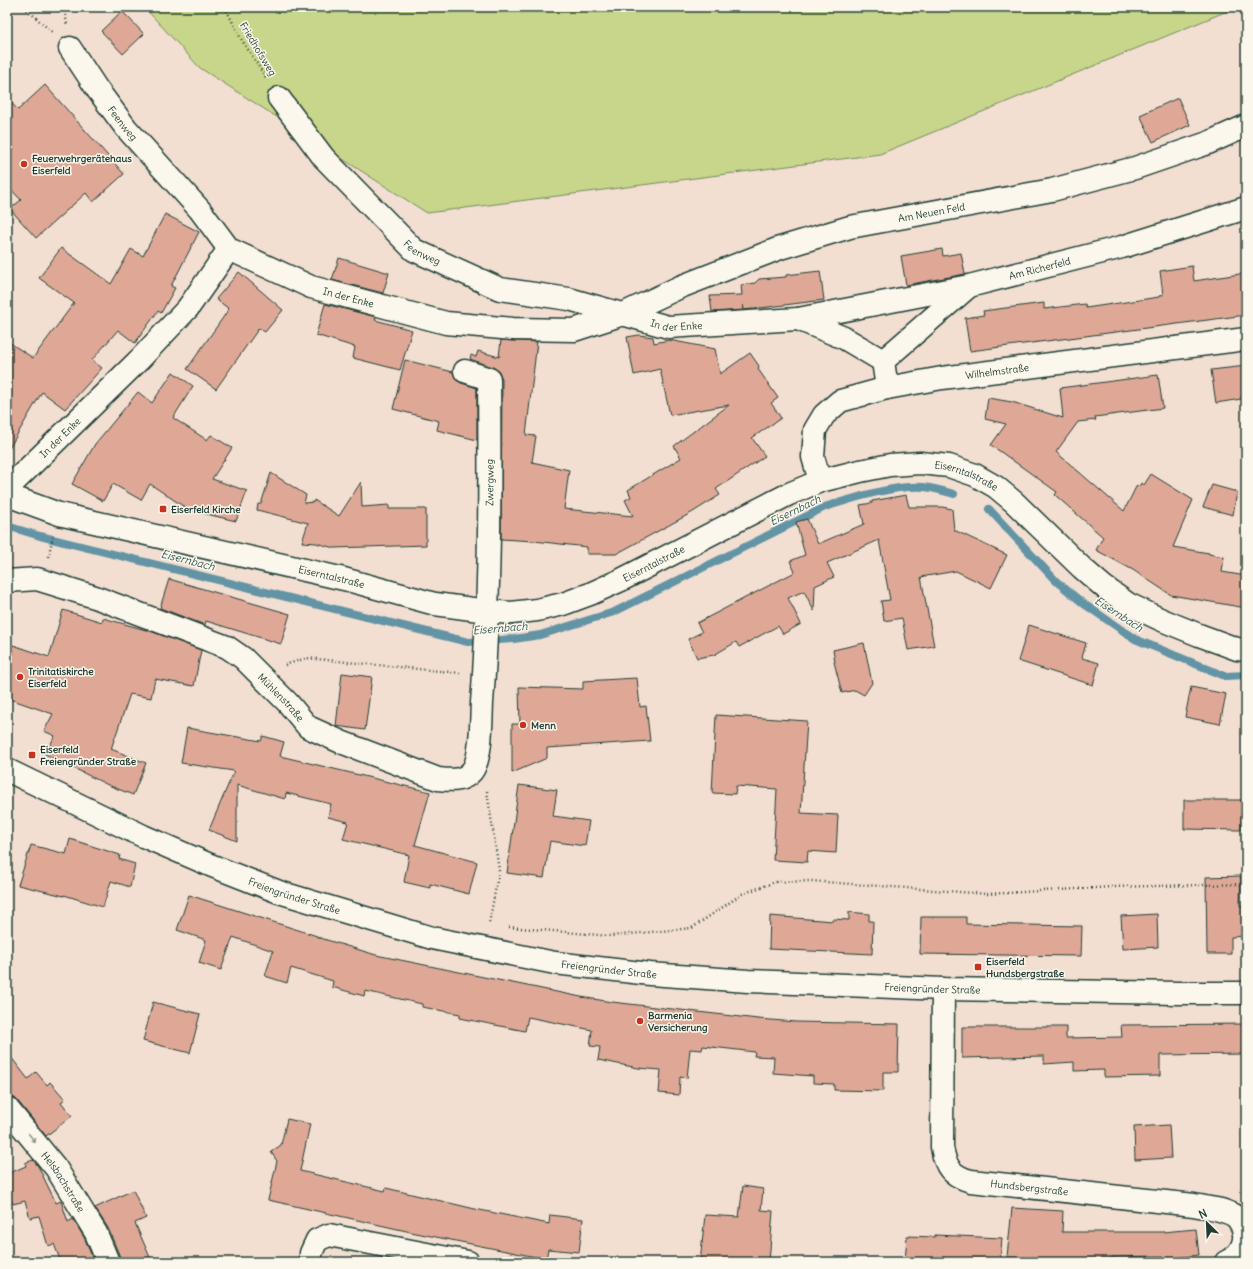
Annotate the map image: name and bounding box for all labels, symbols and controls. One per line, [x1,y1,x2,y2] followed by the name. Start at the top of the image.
[237,20,279,78] street label: Friedhofsweg
[105,103,141,143] street label: Feenweg
[32,152,132,177] place label: Feuerwehrgerätehaus Eiserfeld
[19,159,29,169] marker: Feuerwehrgerätehaus Eiserfeld
[897,200,966,225] street label: Am Neuen Feld
[401,237,443,268] street label: Feenweg
[1007,254,1072,282] street label: Am Richerfeld
[322,284,375,310] street label: In der Enke
[649,316,703,333] street label: In der Enke
[964,360,1030,381] street label: Wilhelmstraße
[37,414,83,460] street label: In der Enke
[934,458,1001,493] street label: Eiserntalstraße
[483,459,496,506] street label: Zwergweg
[767,491,823,528] water label: Eisernbach
[171,503,241,516] place label: Eiserfeld Kirche
[158,504,168,514] marker: Eiserfeld Kirche
[621,542,687,584] street label: Eiserntalstraße
[160,547,217,574] water label: Eisernbach
[297,562,366,591] street label: Eiserntalstraße
[1092,593,1146,635] water label: Eisernbach
[472,619,529,637] water label: Eisernbach
[28,665,94,690] place label: Trinitatiskirche Eiserfeld
[255,670,307,724] street label: Mühlenstraße
[15,672,25,682] marker: Trinitatiskirche Eiserfeld
[531,719,556,732] place label: Menn
[518,720,528,730] marker: Menn
[40,743,137,768] place label: Eiserfeld Freiengründer Straße
[27,750,37,760] marker: Eiserfeld Freiengründer Straße
[246,874,342,917] street label: Freiengründer Straße
[986,955,1065,980] place label: Eiserfeld Hundsbergstraße
[561,957,657,981] street label: Freiengründer Straße
[973,962,983,972] marker: Eiserfeld Hundsbergstraße
[884,980,981,996] street label: Freiengründer Straße
[648,1009,708,1034] place label: Barmenia Versicherung
[635,1016,645,1026] marker: Barmenia Versicherung
[27,1133,36,1144] one-way arrow
[39,1149,88,1214] street label: Helsbachstraße
[990,1177,1069,1198] street label: Hundsbergstraße
[1187,1203,1227,1243] north arrow
[1197,1206,1209,1222] text: N

